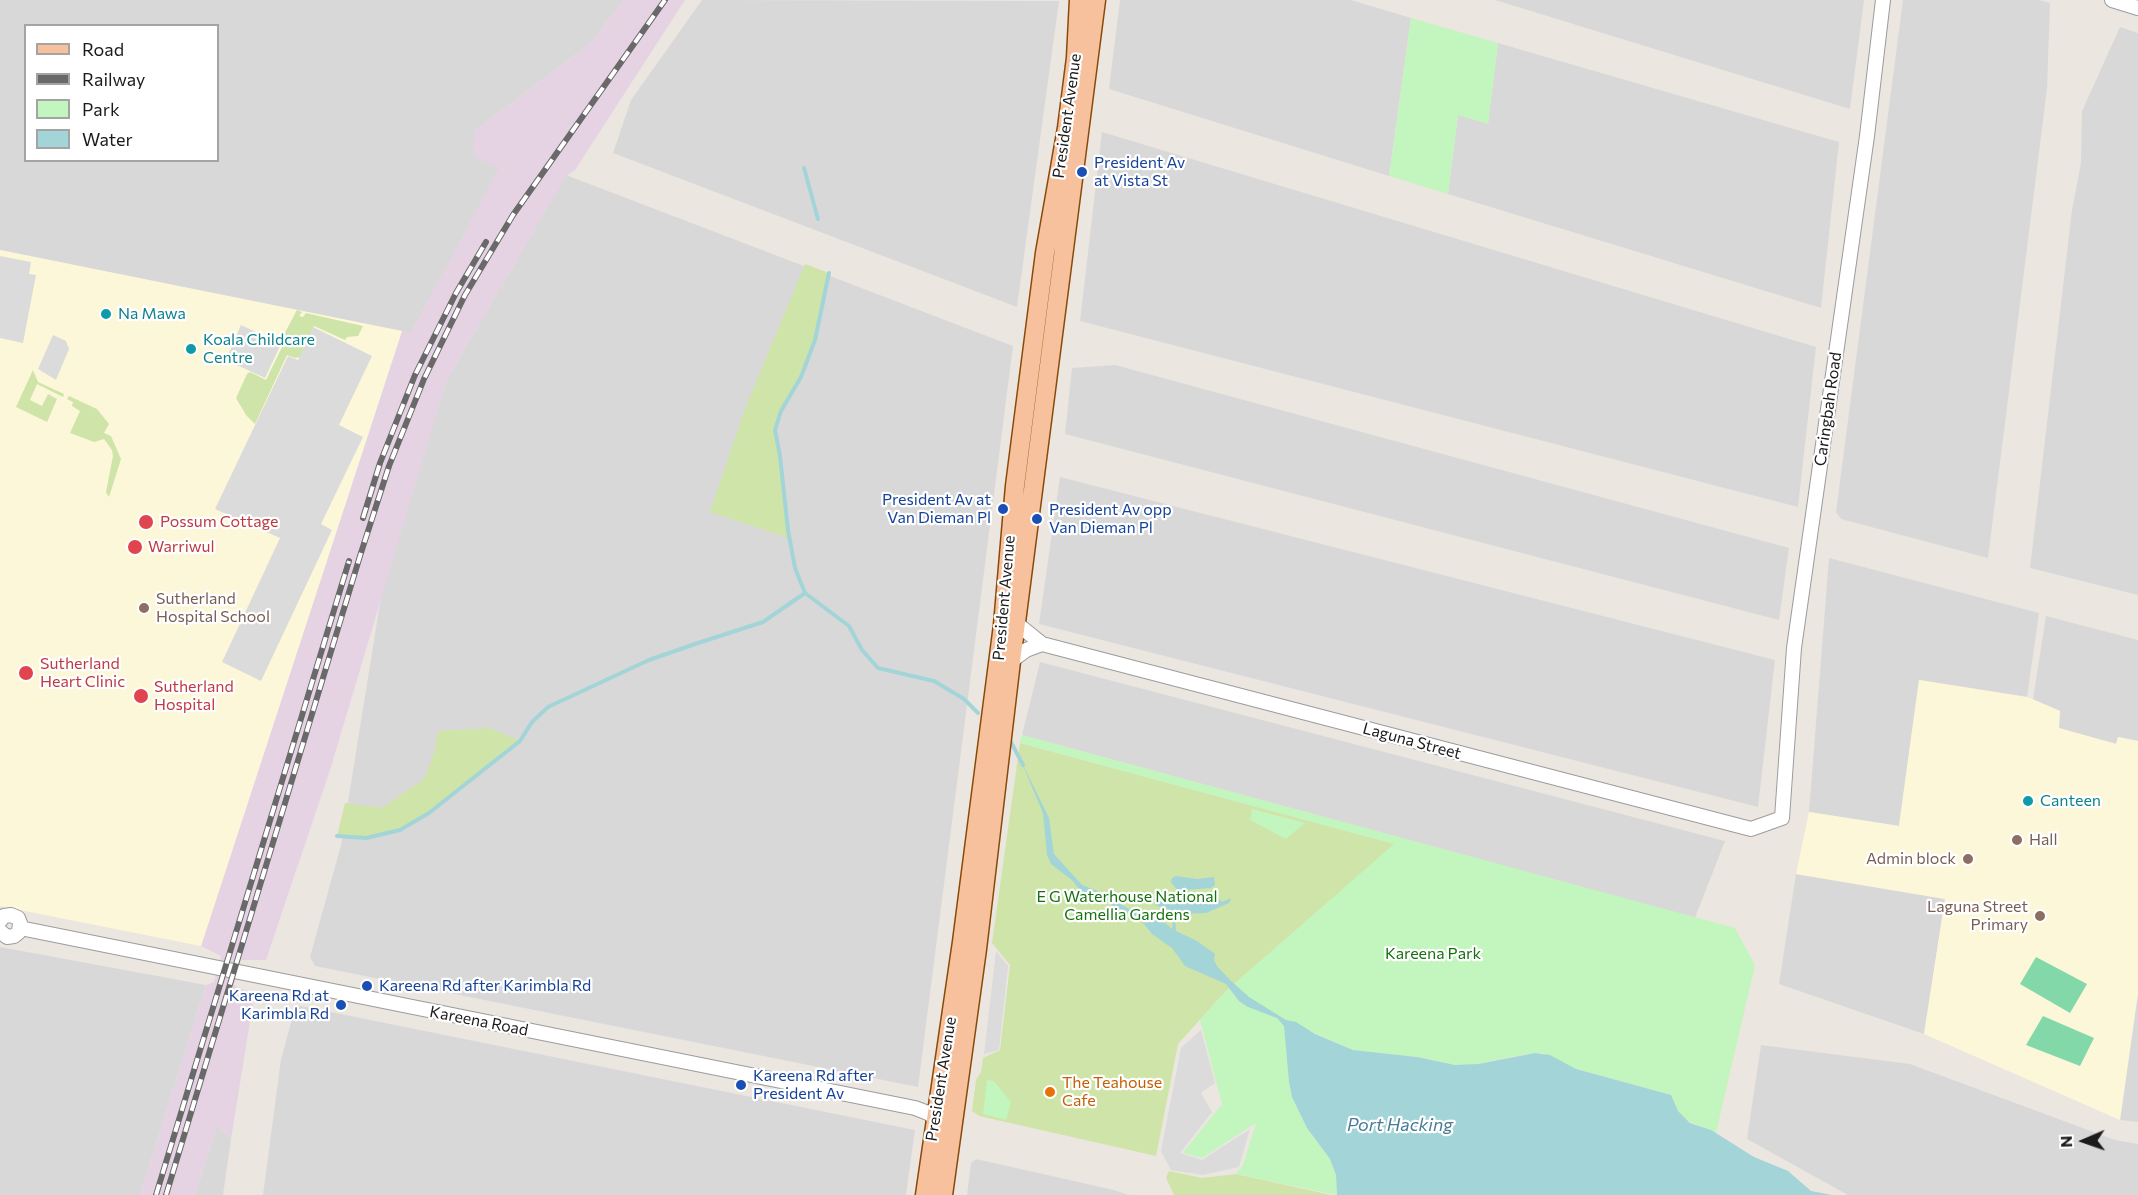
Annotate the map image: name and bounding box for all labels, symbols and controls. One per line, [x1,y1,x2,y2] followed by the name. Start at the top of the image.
[24,24,219,162] legend
[82,38,124,60] text: Road
[1049,52,1085,180] street label: President Avenue
[82,68,145,90] text: Railway
[82,98,120,120] text: Park
[82,128,133,150] text: Water
[1094,153,1185,191] place label: President Av at Vista St
[1075,165,1089,179] marker: President Av at Vista St
[118,304,186,324] place label: Na Mawa
[99,307,113,321] marker: Na Mawa
[203,330,315,368] place label: Koala Childcare Centre
[184,342,198,356] marker: Koala Childcare Centre
[1810,351,1846,467] street label: Caringbah Road
[882,490,991,528] place label: President Av at Van Dieman Pl
[1049,500,1172,538] place label: President Av opp Van Dieman Pl
[996,502,1010,516] marker: President Av at Van Dieman Pl
[160,512,279,532] place label: Possum Cottage
[1030,512,1044,526] marker: President Av opp Van Dieman Pl
[137,513,155,531] marker: Possum Cottage
[989,535,1019,661] street label: President Avenue
[148,537,215,557] place label: Warriwul
[126,538,144,556] marker: Warriwul
[156,589,270,627] place label: Sutherland Hospital School
[137,601,151,615] marker: Sutherland Hospital School
[40,654,125,692] place label: Sutherland Heart Clinic
[17,664,35,682] marker: Sutherland Heart Clinic
[154,677,234,715] place label: Sutherland Hospital
[132,687,150,705] marker: Sutherland Hospital
[1361,719,1463,763] street label: Laguna Street
[2040,791,2101,811] place label: Canteen
[2021,794,2035,808] marker: Canteen
[2029,830,2057,850] place label: Hall
[2010,833,2024,847] marker: Hall
[1866,849,1956,869] place label: Admin block
[1961,852,1975,866] marker: Admin block
[1036,887,1218,925] park label: E G Waterhouse National Camellia Gardens
[1927,897,2028,935] place label: Laguna Street Primary
[2033,909,2047,923] marker: Laguna Street Primary
[1385,944,1481,964] park label: Kareena Park
[379,976,591,996] place label: Kareena Rd after Karimbla Rd
[360,979,374,993] marker: Kareena Rd after Karimbla Rd
[229,986,329,1024] place label: Kareena Rd at Karimbla Rd
[334,998,348,1012] marker: Kareena Rd at Karimbla Rd
[428,1002,530,1040] street label: Kareena Road
[922,1015,960,1143] street label: President Avenue
[753,1066,874,1104] place label: Kareena Rd after President Av
[1062,1073,1162,1111] place label: The Teahouse Cafe
[734,1078,748,1092] marker: Kareena Rd after President Av
[1043,1085,1057,1099] marker: The Teahouse Cafe
[2054,1111,2114,1171] north arrow
[1347,1114,1453,1136] water label: Port Hacking
[2056,1135,2075,1148] text: N

